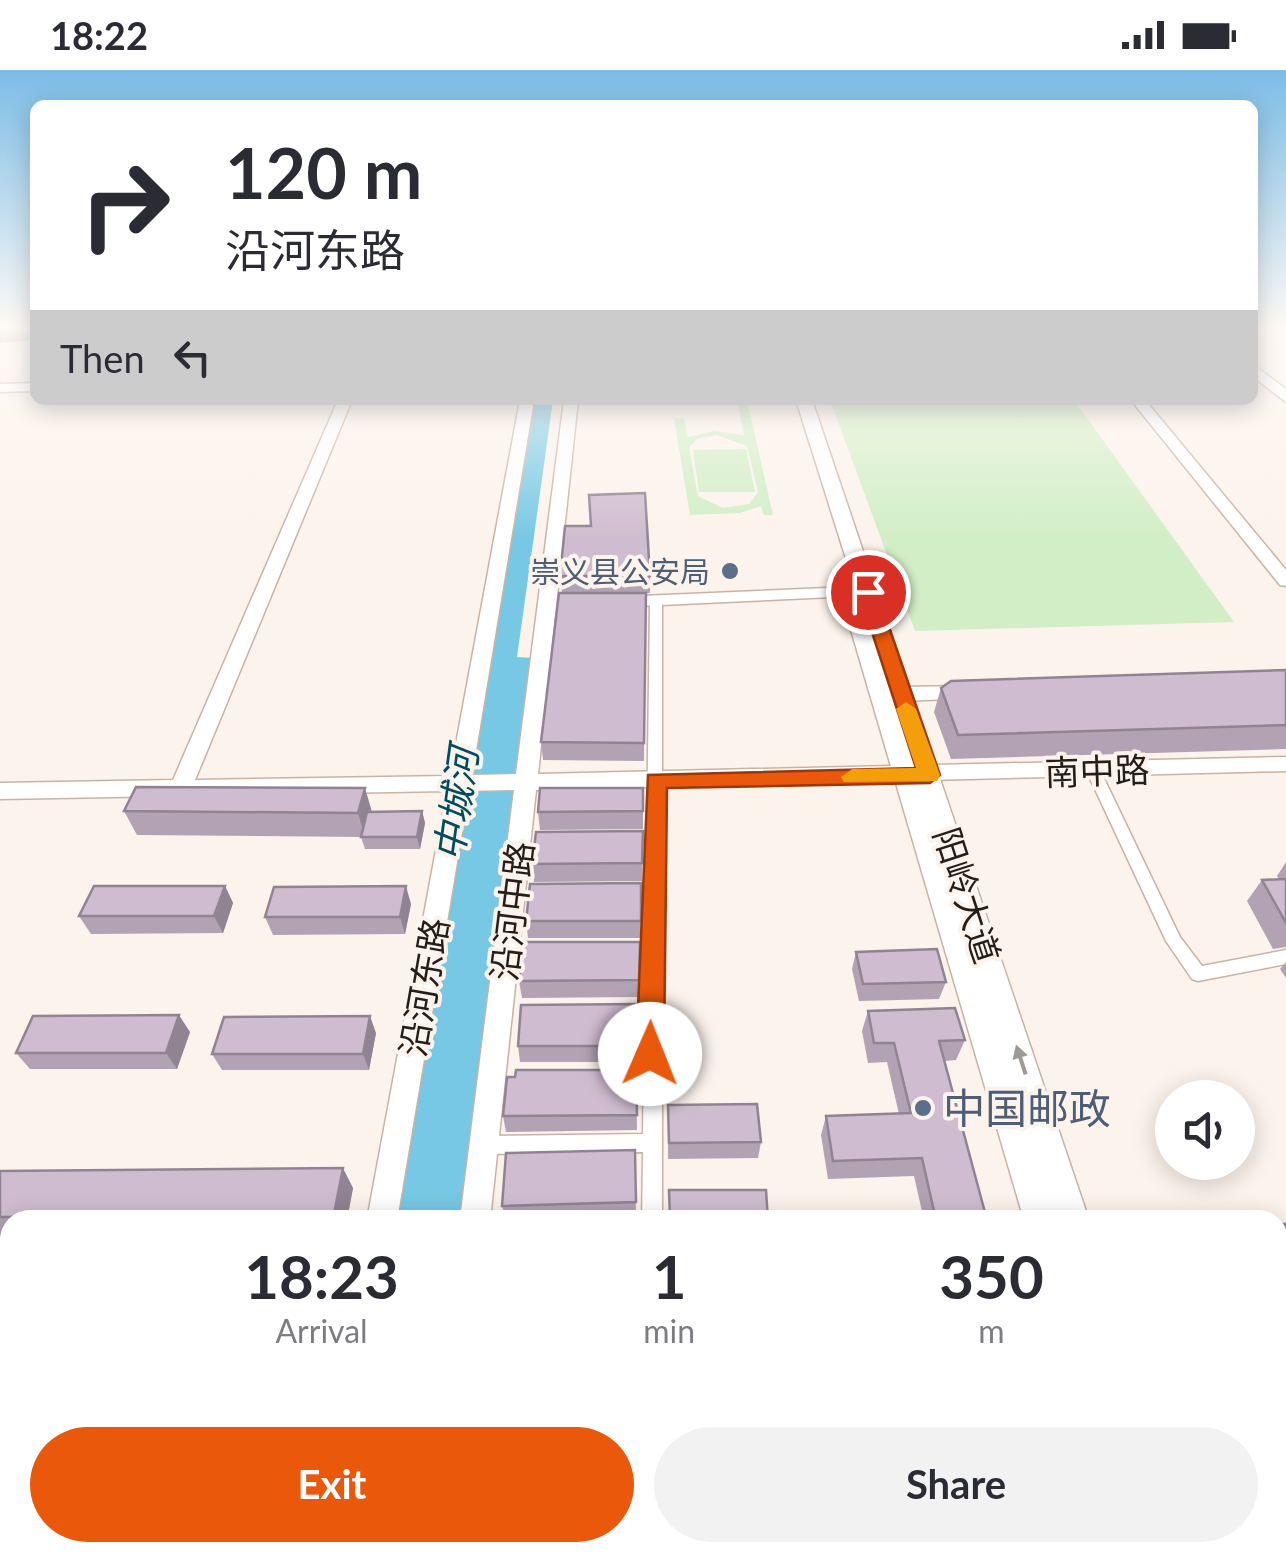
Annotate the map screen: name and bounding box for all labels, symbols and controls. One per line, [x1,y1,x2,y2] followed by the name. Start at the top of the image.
[50,12,148,58] text: 18:22
[225,130,422,214] text: 120 m
[60,140,190,270] icon: right
[225,223,405,277] text: 沿河东路
[165,330,220,385] icon: left
[60,335,145,381] text: Then
[826,550,911,635] pin
[530,553,710,589] place label: 崇义县公安局
[719,560,741,582] marker: 崇义县公安局
[841,565,896,620] icon: arrive
[424,737,487,864] water label: 中城河
[1044,747,1150,793] street label: 南中路
[926,822,1010,968] street label: 阳岭大道
[482,839,540,983] street label: 沿河中路
[390,914,456,1060] street label: 沿河东路
[598,1002,702,1106] position arrow
[1012,1045,1027,1075] one-way arrow
[1155,1080,1255,1180] map controls
[1155,1080,1255,1180] button: sound
[943,1083,1111,1133] place label: 中国邮政
[912,1097,934,1119] marker: 中国邮政
[244,1240,399,1312] text: 18:23
[652,1240,687,1312] text: 1
[939,1240,1044,1312] text: 350
[275,1311,368,1350] text: Arrival
[643,1311,695,1350] text: min
[978,1311,1005,1350] text: m
[30,1427,634,1542] button: Exit
[654,1427,1258,1542] button: Share

